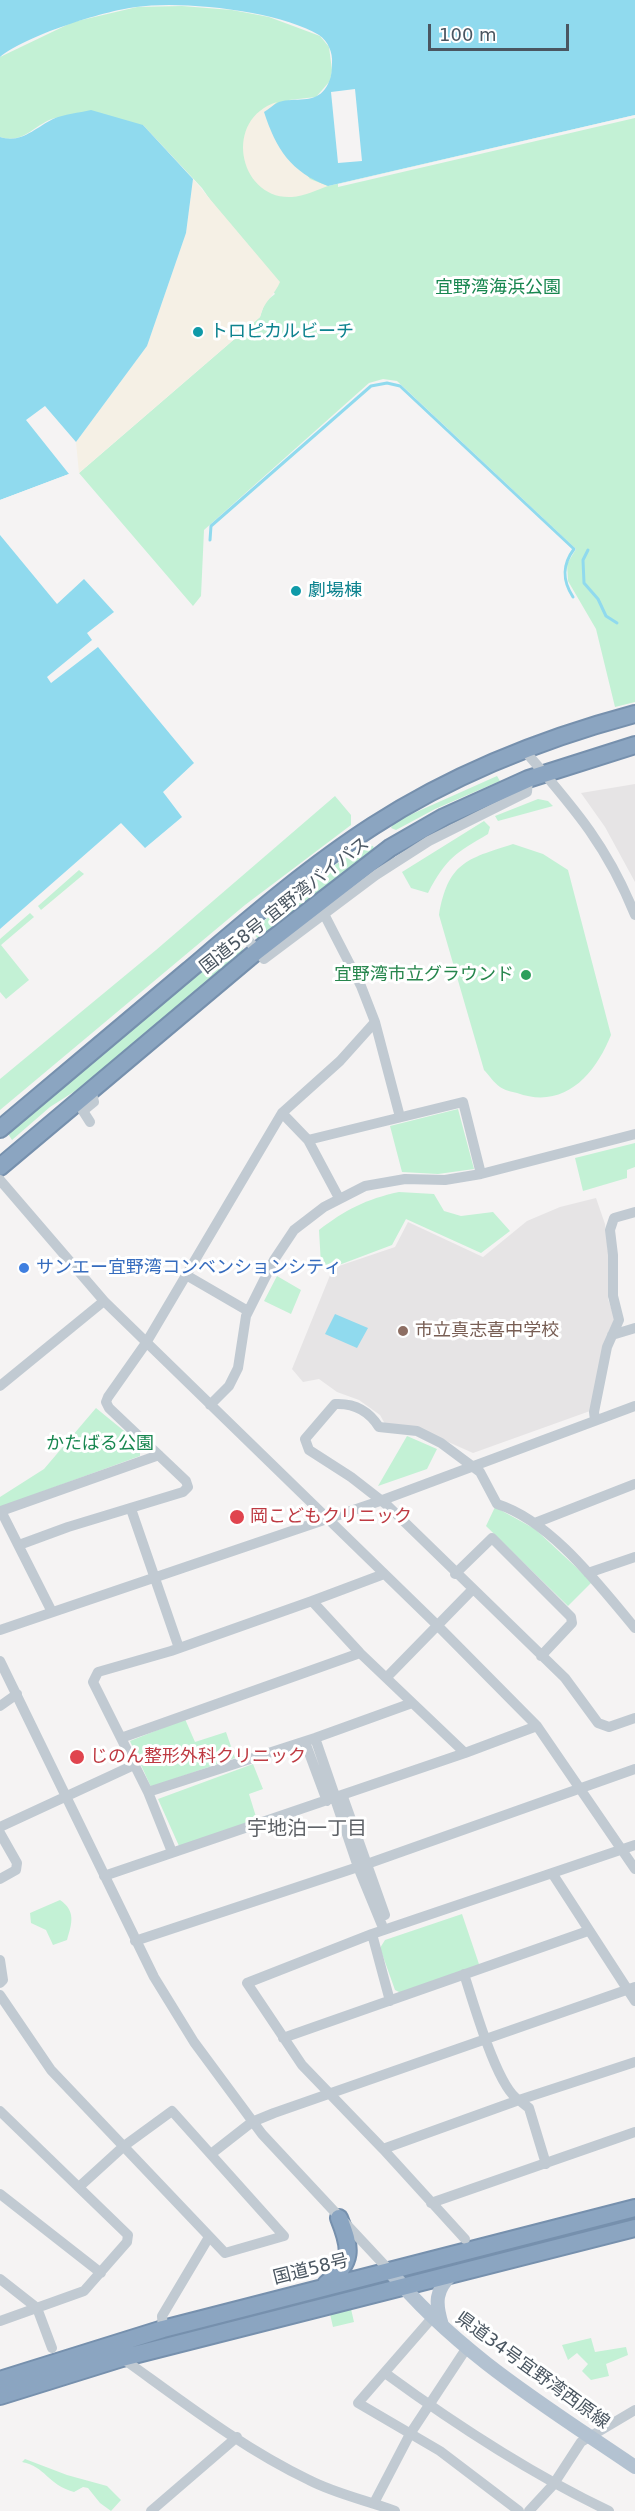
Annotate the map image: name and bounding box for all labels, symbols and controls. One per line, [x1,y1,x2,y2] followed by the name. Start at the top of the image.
[431,12,572,50] scale bar
[439,24,497,45] text: 100 m
[435,277,561,299] park label: 宜野湾海浜公園
[210,321,354,343] place label: トロピカルビーチ
[191,325,205,339] marker: トロピカルビーチ
[308,580,362,602] place label: 劇場棟
[289,584,303,598] marker: 劇場棟
[196,833,374,979] street label: 国道58号 宜野湾バイパス
[334,964,514,986] place label: 宜野湾市立グラウンド
[519,968,533,982] marker: 宜野湾市立グラウンド
[36,1257,342,1279] place label: サンエー宜野湾コンベンションシティ
[17,1261,31,1275] marker: サンエー宜野湾コンベンションシティ
[415,1320,559,1342] place label: 市立真志喜中学校
[396,1324,410,1338] marker: 市立真志喜中学校
[46,1433,154,1455] park label: かたばる公園
[250,1506,412,1528] place label: 岡こどもクリニック
[228,1508,246,1526] marker: 岡こどもクリニック
[90,1746,306,1768] place label: じのん整形外科クリニック
[68,1748,86,1766] marker: じのん整形外科クリニック
[247,1818,367,1842] district label: 宇地泊一丁目
[271,2250,351,2290] street label: 国道58号
[451,2308,613,2434] street label: 県道34号宜野湾西原線

